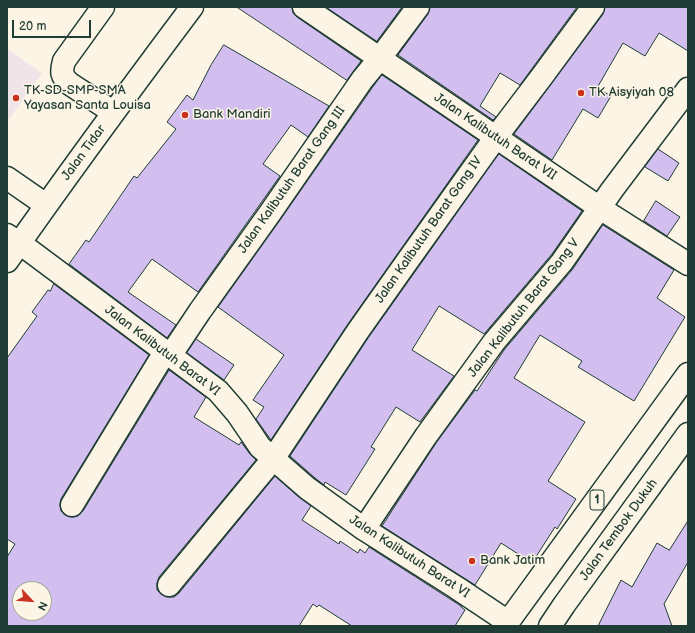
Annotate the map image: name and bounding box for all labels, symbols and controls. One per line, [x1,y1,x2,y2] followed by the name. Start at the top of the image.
[14,12,93,38] scale bar
[19,19,46,34] text: 20 m
[24,83,151,114] place label: TK-SD-SMP-SMA Yayasan Santa Louisa
[589,85,674,101] place label: TK Aisyiyah 08
[576,88,586,98] marker: TK Aisyiyah 08
[431,90,559,184] street label: Jalan Kalibutuh Barat VII
[11,93,21,103] marker: TK-SD-SMP-SMA Yayasan Santa Louisa
[235,104,349,256] street label: Jalan Kalibutuh Barat Gang III
[193,107,271,123] place label: Bank Mandiri
[180,110,190,120] marker: Bank Mandiri
[59,122,109,184] street label: Jalan Tidar
[372,154,486,306] street label: Jalan Kalibutuh Barat Gang IV
[465,236,583,380] street label: Jalan Kalibutuh Barat Gang V
[101,303,223,399] street label: Jalan Kalibutuh Barat VI
[577,476,661,584] street label: Jalan Tembok Dukuh
[590,490,604,510] road number: 1
[346,512,472,602] street label: Jalan Kalibutuh Barat VI
[480,553,545,569] place label: Bank Jatim
[467,556,477,566] marker: Bank Jatim
[12,581,52,621] north arrow
[35,599,50,613] text: N

